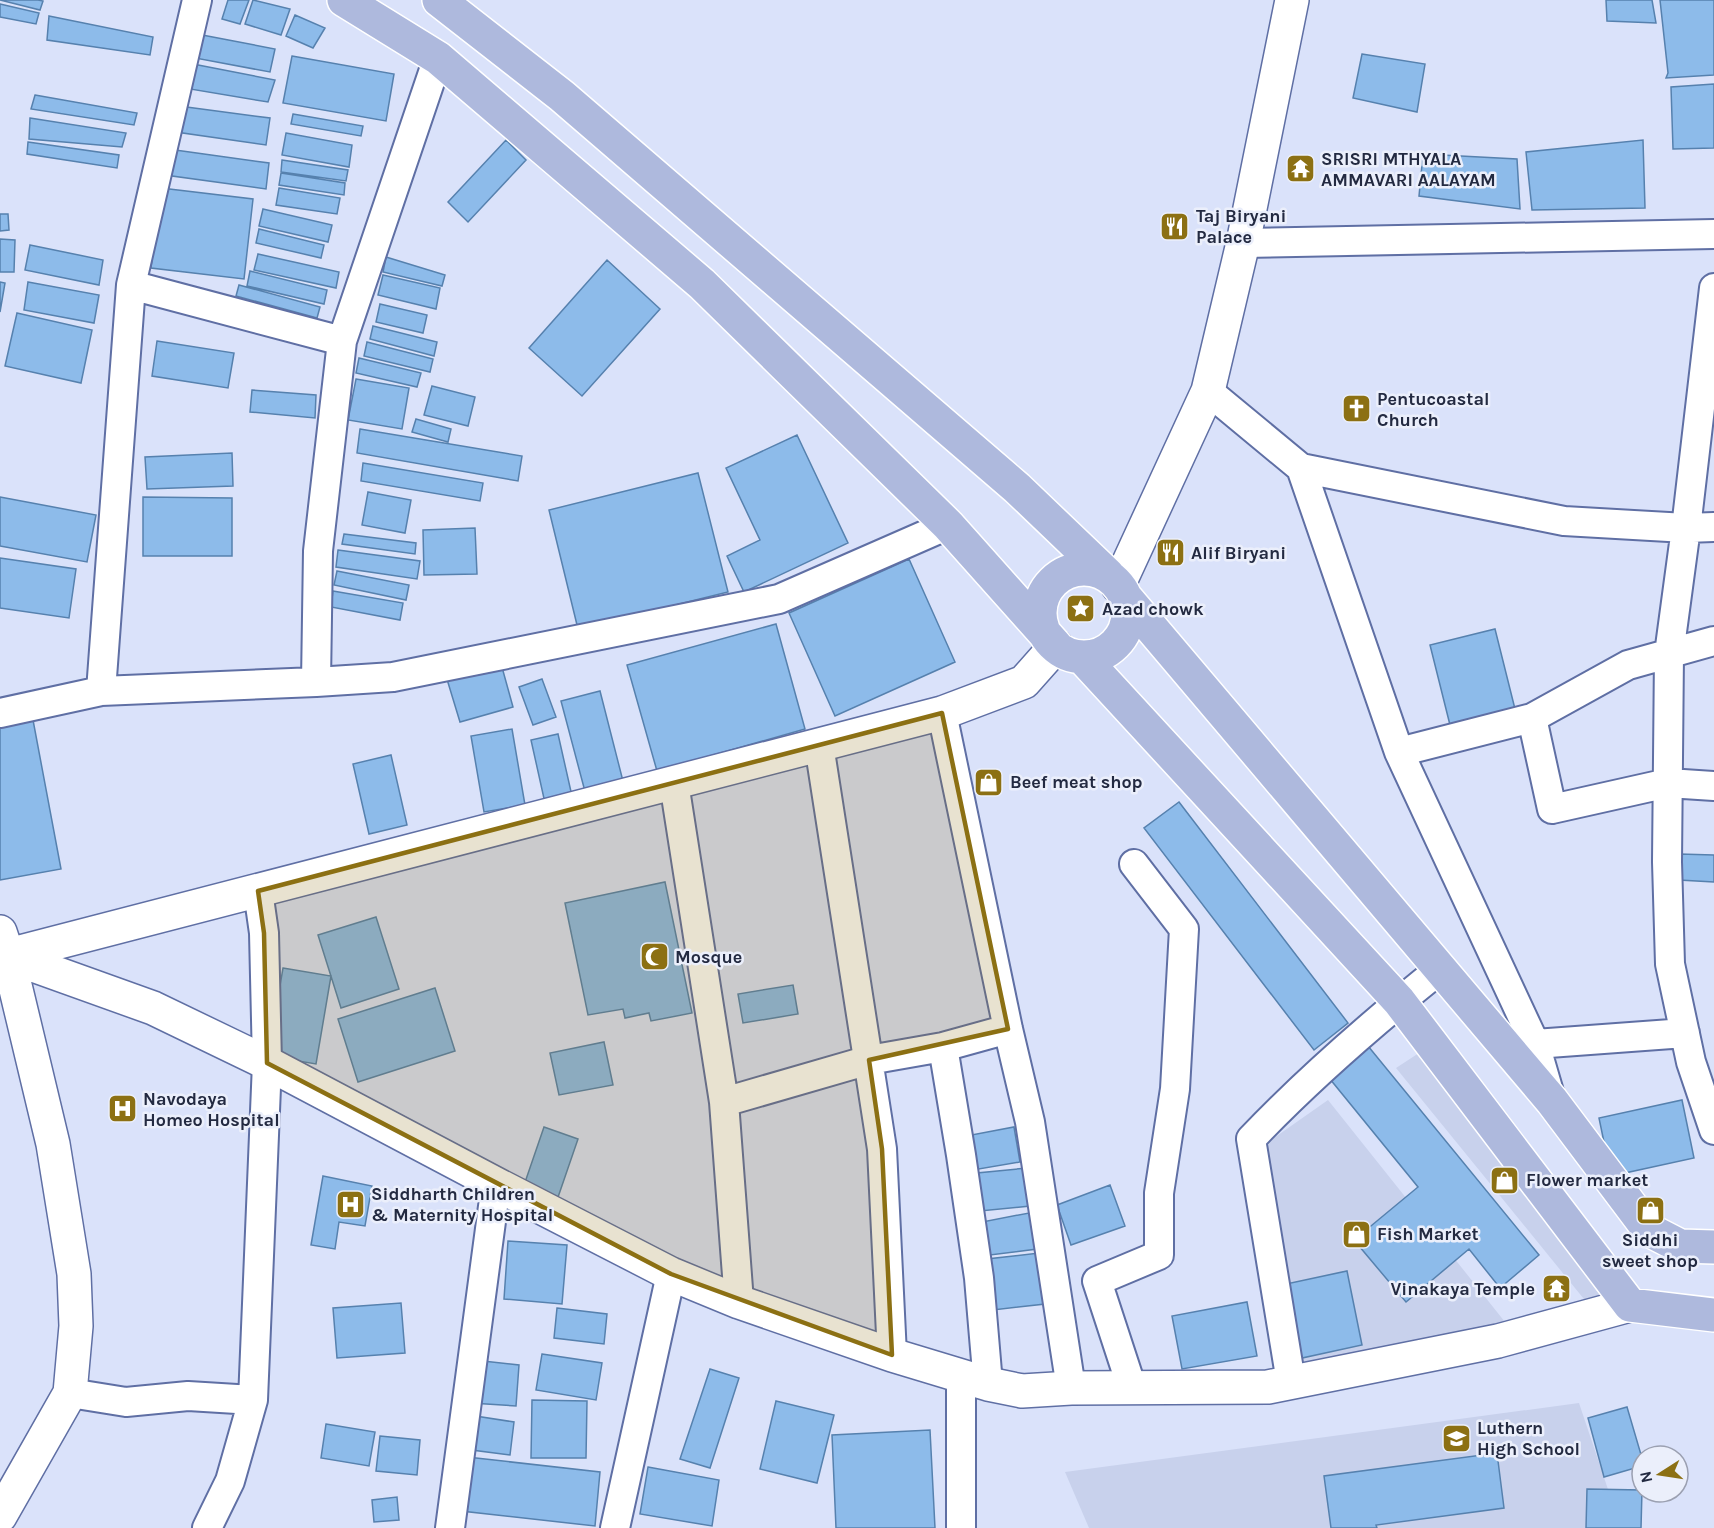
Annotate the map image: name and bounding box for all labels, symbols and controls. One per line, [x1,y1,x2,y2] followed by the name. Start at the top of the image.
[1321,148,1496,191] place label: SRISRI MTHYALA AMMAVARI AALAYAM
[1284,153,1316,185] temple icon: SRISRI MTHYALA AMMAVARI AALAYAM
[1196,205,1286,248] place label: Taj Biryani Palace
[1159,210,1191,242] restaurant icon: Taj Biryani Palace
[1377,388,1489,431] place label: Pentucoastal Church
[1340,393,1372,425] church icon: Pentucoastal Church
[1154,537,1186,569] restaurant icon: Alif Biryani
[1191,542,1286,564] place label: Alif Biryani
[1065,593,1097,625] place icon: Azad chowk
[1102,598,1204,620] place label: Azad chowk
[973,766,1005,798] shop icon: Beef meat shop
[1010,771,1143,793] place label: Beef meat shop
[638,941,670,973] mosque icon: Mosque
[675,946,742,968] place label: Mosque
[143,1088,280,1131] place label: Navodaya Homeo Hospital
[106,1093,138,1125] hospital icon: Navodaya Homeo Hospital
[1489,1164,1521,1196] shop icon: Flower market
[1526,1169,1648,1191] place label: Flower market
[371,1183,553,1226] place label: Siddharth Children & Maternity Hospital
[334,1188,366,1220] hospital icon: Siddharth Children & Maternity Hospital
[1634,1195,1666,1227] shop icon: Siddhi sweet shop
[1340,1218,1372,1250] shop icon: Fish Market
[1377,1223,1479,1245] place label: Fish Market
[1602,1229,1698,1272] place label: Siddhi sweet shop
[1540,1273,1572,1305] temple icon: Vinakaya Temple
[1390,1278,1535,1300] place label: Vinakaya Temple
[1477,1417,1580,1460] place label: Luthern High School
[1440,1422,1472,1454] school or university icon: Luthern High School
[1630,1444,1690,1504] north arrow
[1635,1469,1656,1485] text: N

